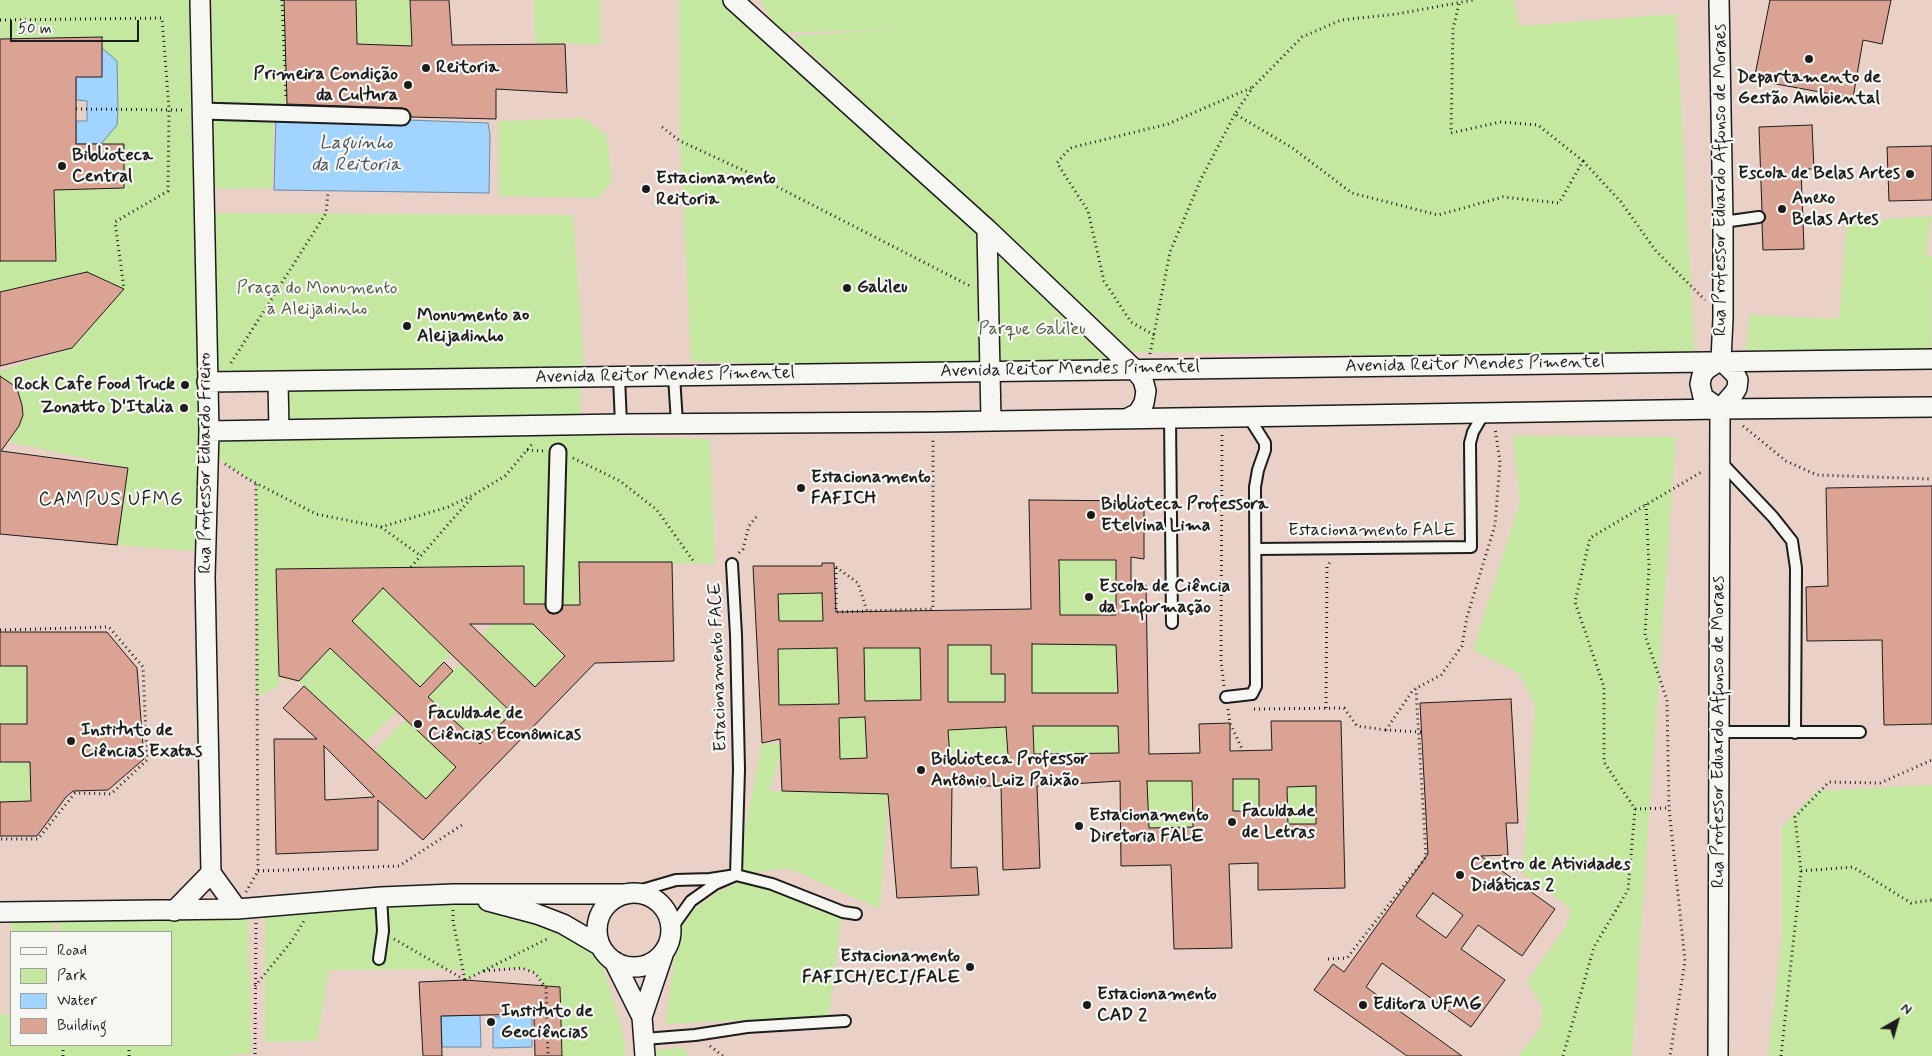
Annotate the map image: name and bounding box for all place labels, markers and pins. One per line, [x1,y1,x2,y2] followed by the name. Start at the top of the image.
[1803,53,1815,65] marker: Departamento de Gestão Ambiental
[436,57,499,79] place label: Reitoria
[420,62,432,74] marker: Reitoria
[254,64,398,106] place label: Primeira Condição da Cultura
[1737,67,1881,110] place label: Departamento de Gestão Ambiental
[402,79,414,91] marker: Primeira Condição da Cultura
[72,145,153,188] place label: Biblioteca Central
[56,160,68,172] marker: Biblioteca Central
[1738,163,1900,185] place label: Escola de Belas Artes
[656,168,776,210] place label: Estacionamento Reitoria
[1904,168,1916,180] marker: Escola de Belas Artes
[640,183,652,195] marker: Estacionamento Reitoria
[1792,188,1879,230] place label: Anexo Belas Artes
[1776,203,1788,215] marker: Anexo Belas Artes
[857,277,908,299] place label: Galileu
[841,282,853,294] marker: Galileu
[417,305,529,348] place label: Monumento ao Aleijadinho
[401,320,413,332] marker: Monumento ao Aleijadinho
[14,374,175,396] place label: Rock Cafe Food Truck
[179,379,191,391] marker: Rock Cafe Food Truck
[40,397,174,419] place label: Zonatto D'Italia
[178,402,190,414] marker: Zonatto D'Italia
[811,467,931,509] place label: Estacionamento FAFICH
[795,482,807,494] marker: Estacionamento FAFICH
[1101,494,1268,536] place label: Biblioteca Professora Etelvina Lima
[1085,509,1097,521] marker: Biblioteca Professora Etelvina Lima
[1099,576,1230,618] place label: Escola de Ciência da Informação
[1083,591,1095,603] marker: Escola de Ciência da Informação
[428,703,581,746] place label: Faculdade de Ciências Econômicas
[412,718,424,730] marker: Faculdade de Ciências Econômicas
[81,720,202,762] place label: Instituto de Ciências Exatas
[65,735,77,747] marker: Instituto de Ciências Exatas
[931,749,1088,792] place label: Biblioteca Professor Antônio Luiz Paixão
[915,764,927,776] marker: Biblioteca Professor Antônio Luiz Paixão
[1242,801,1315,844] place label: Faculdade de Letras
[1089,805,1209,848] place label: Estacionamento Diretoria FALE
[1226,816,1238,828] marker: Faculdade de Letras
[1073,820,1085,832] marker: Estacionamento Diretoria FALE
[1470,854,1631,896] place label: Centro de Atividades Didáticas 2
[1454,869,1466,881] marker: Centro de Atividades Didáticas 2
[802,946,960,989] place label: Estacionamento FAFICH/ECI/FALE
[964,961,976,973] marker: Estacionamento FAFICH/ECI/FALE
[1097,984,1217,1026] place label: Estacionamento CAD 2
[1373,994,1482,1016] place label: Editora UFMG
[1081,999,1093,1011] marker: Estacionamento CAD 2
[1357,999,1369,1011] marker: Editora UFMG
[501,1001,593,1044] place label: Instituto de Geociências
[485,1016,497,1028] marker: Instituto de Geociências

